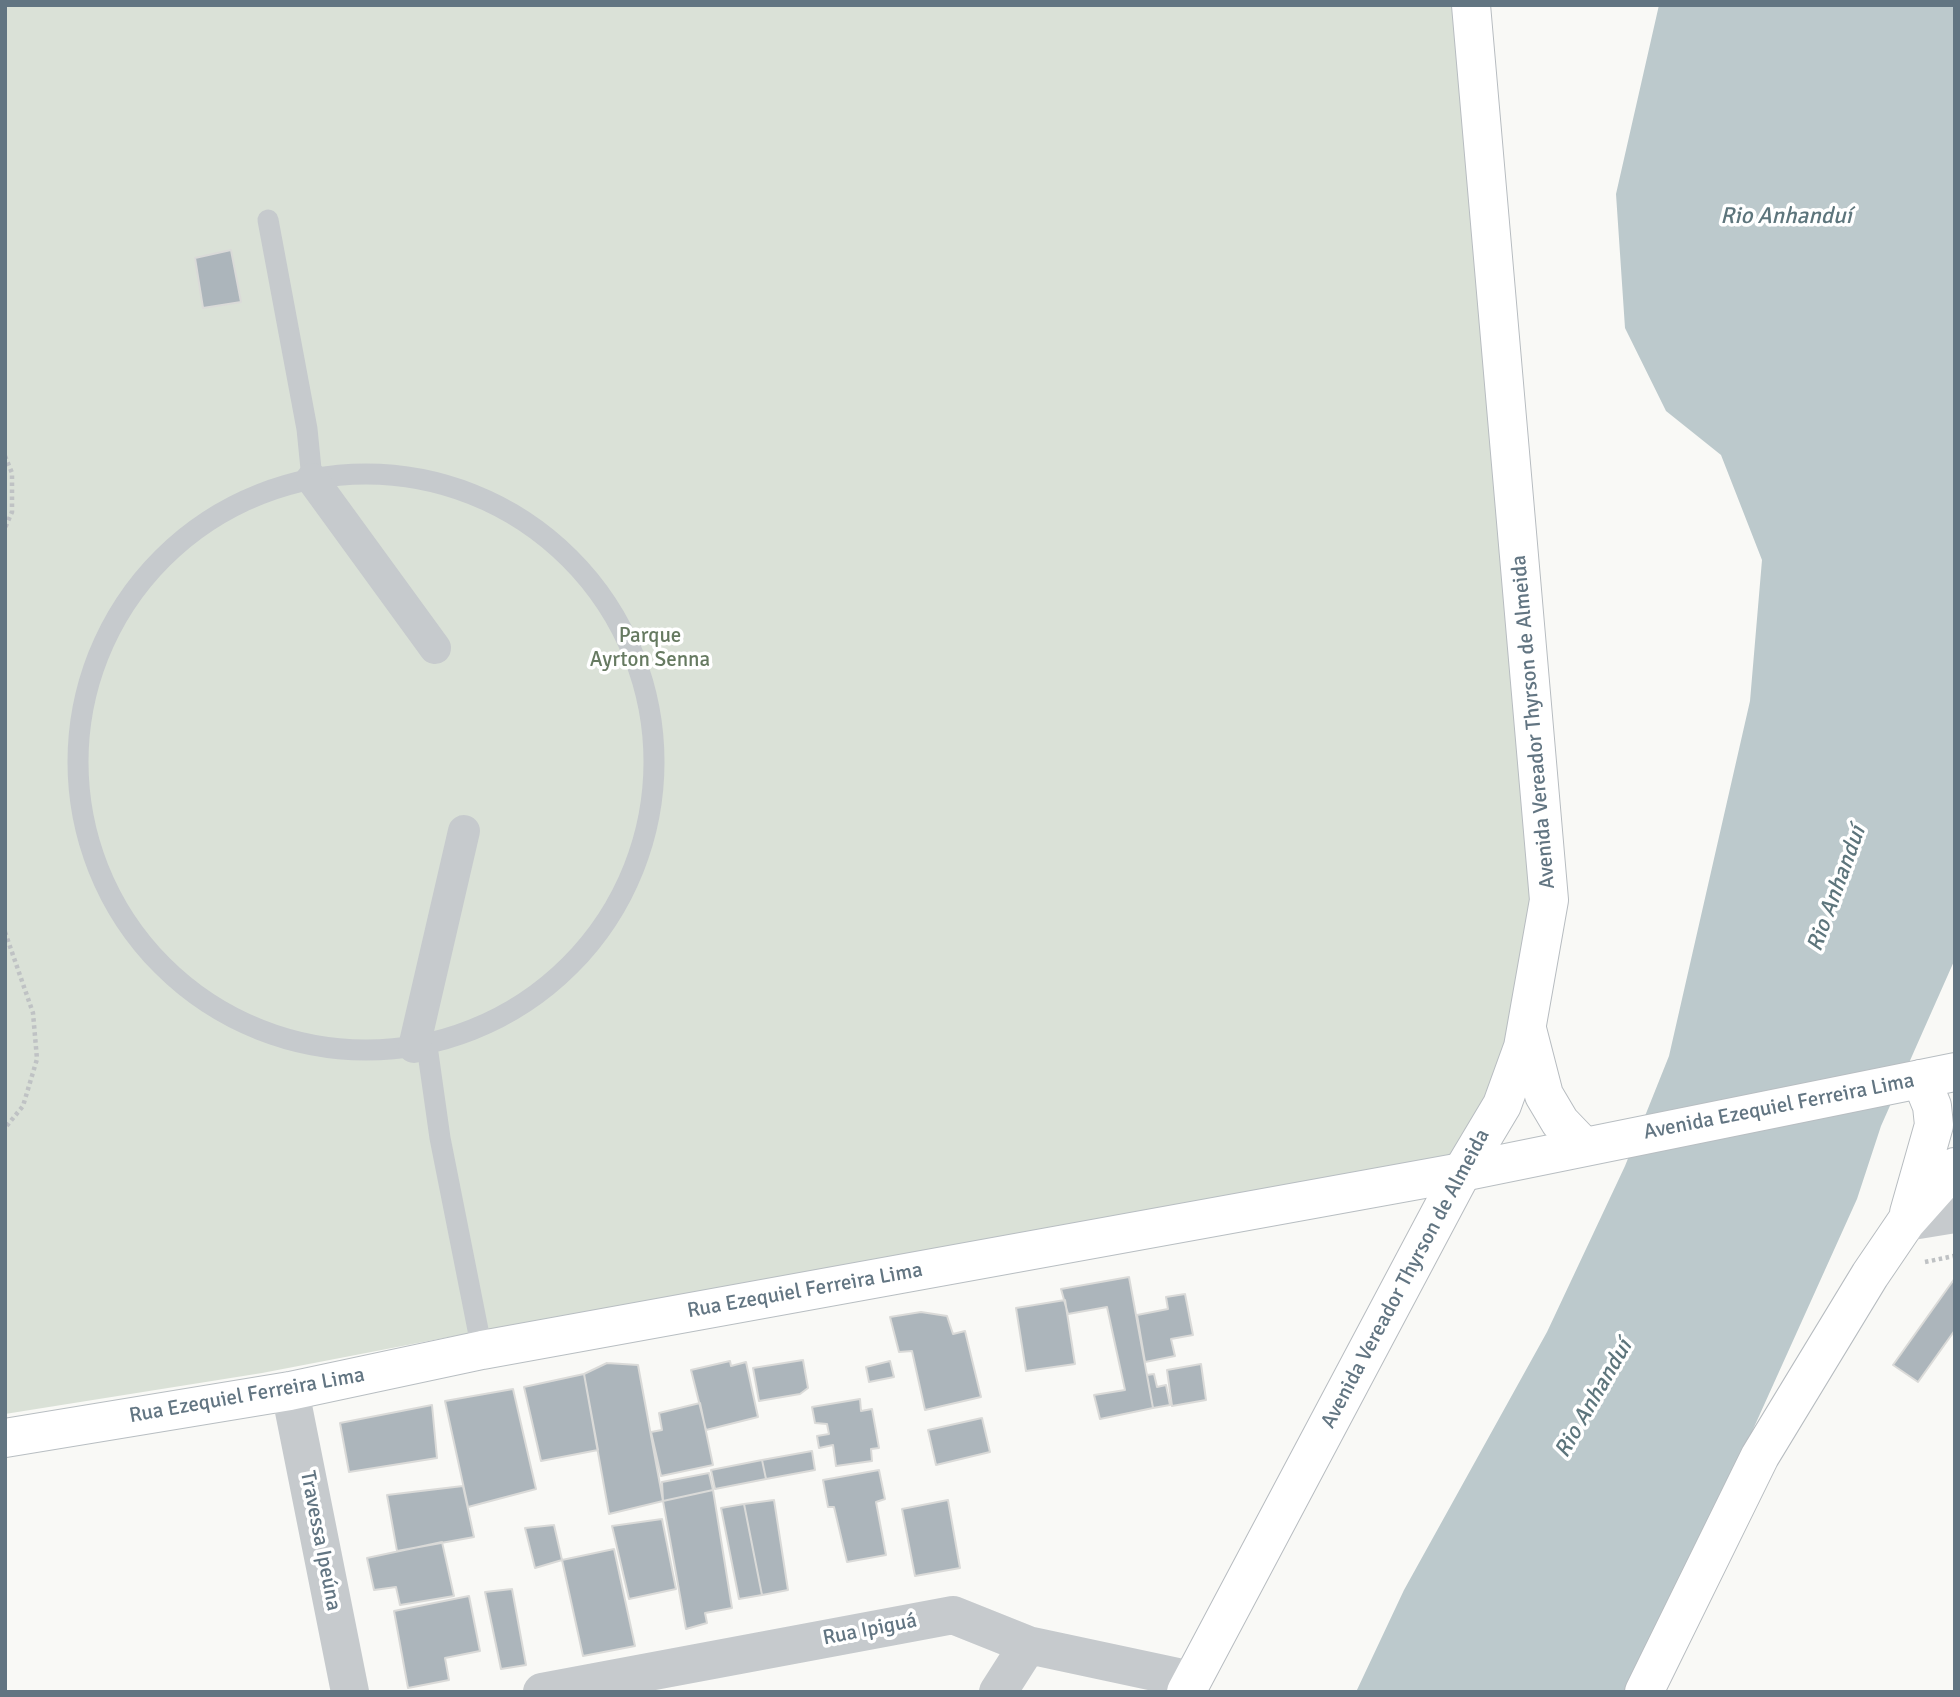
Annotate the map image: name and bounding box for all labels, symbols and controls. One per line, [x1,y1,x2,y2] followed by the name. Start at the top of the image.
[1720,203,1852,231] water label: Rio Anhanduí
[1507,554,1561,890] street label: Avenida Vereador Thyrson de Almeida
[590,623,710,673] park label: Parque Ayrton Senna
[1802,823,1872,955] water label: Rio Anhanduí
[1641,1068,1917,1146] street label: Avenida Ezequiel Ferreira Lima
[1316,1125,1496,1433] street label: Avenida Vereador Thyrson de Almeida
[685,1258,925,1324] street label: Rua Ezequiel Ferreira Lima
[1549,1335,1639,1463] water label: Rio Anhanduí
[127,1363,367,1429] street label: Rua Ezequiel Ferreira Lima
[294,1469,346,1613] street label: Travessa Ipeúna
[821,1609,919,1651] street label: Rua Ipiguá

